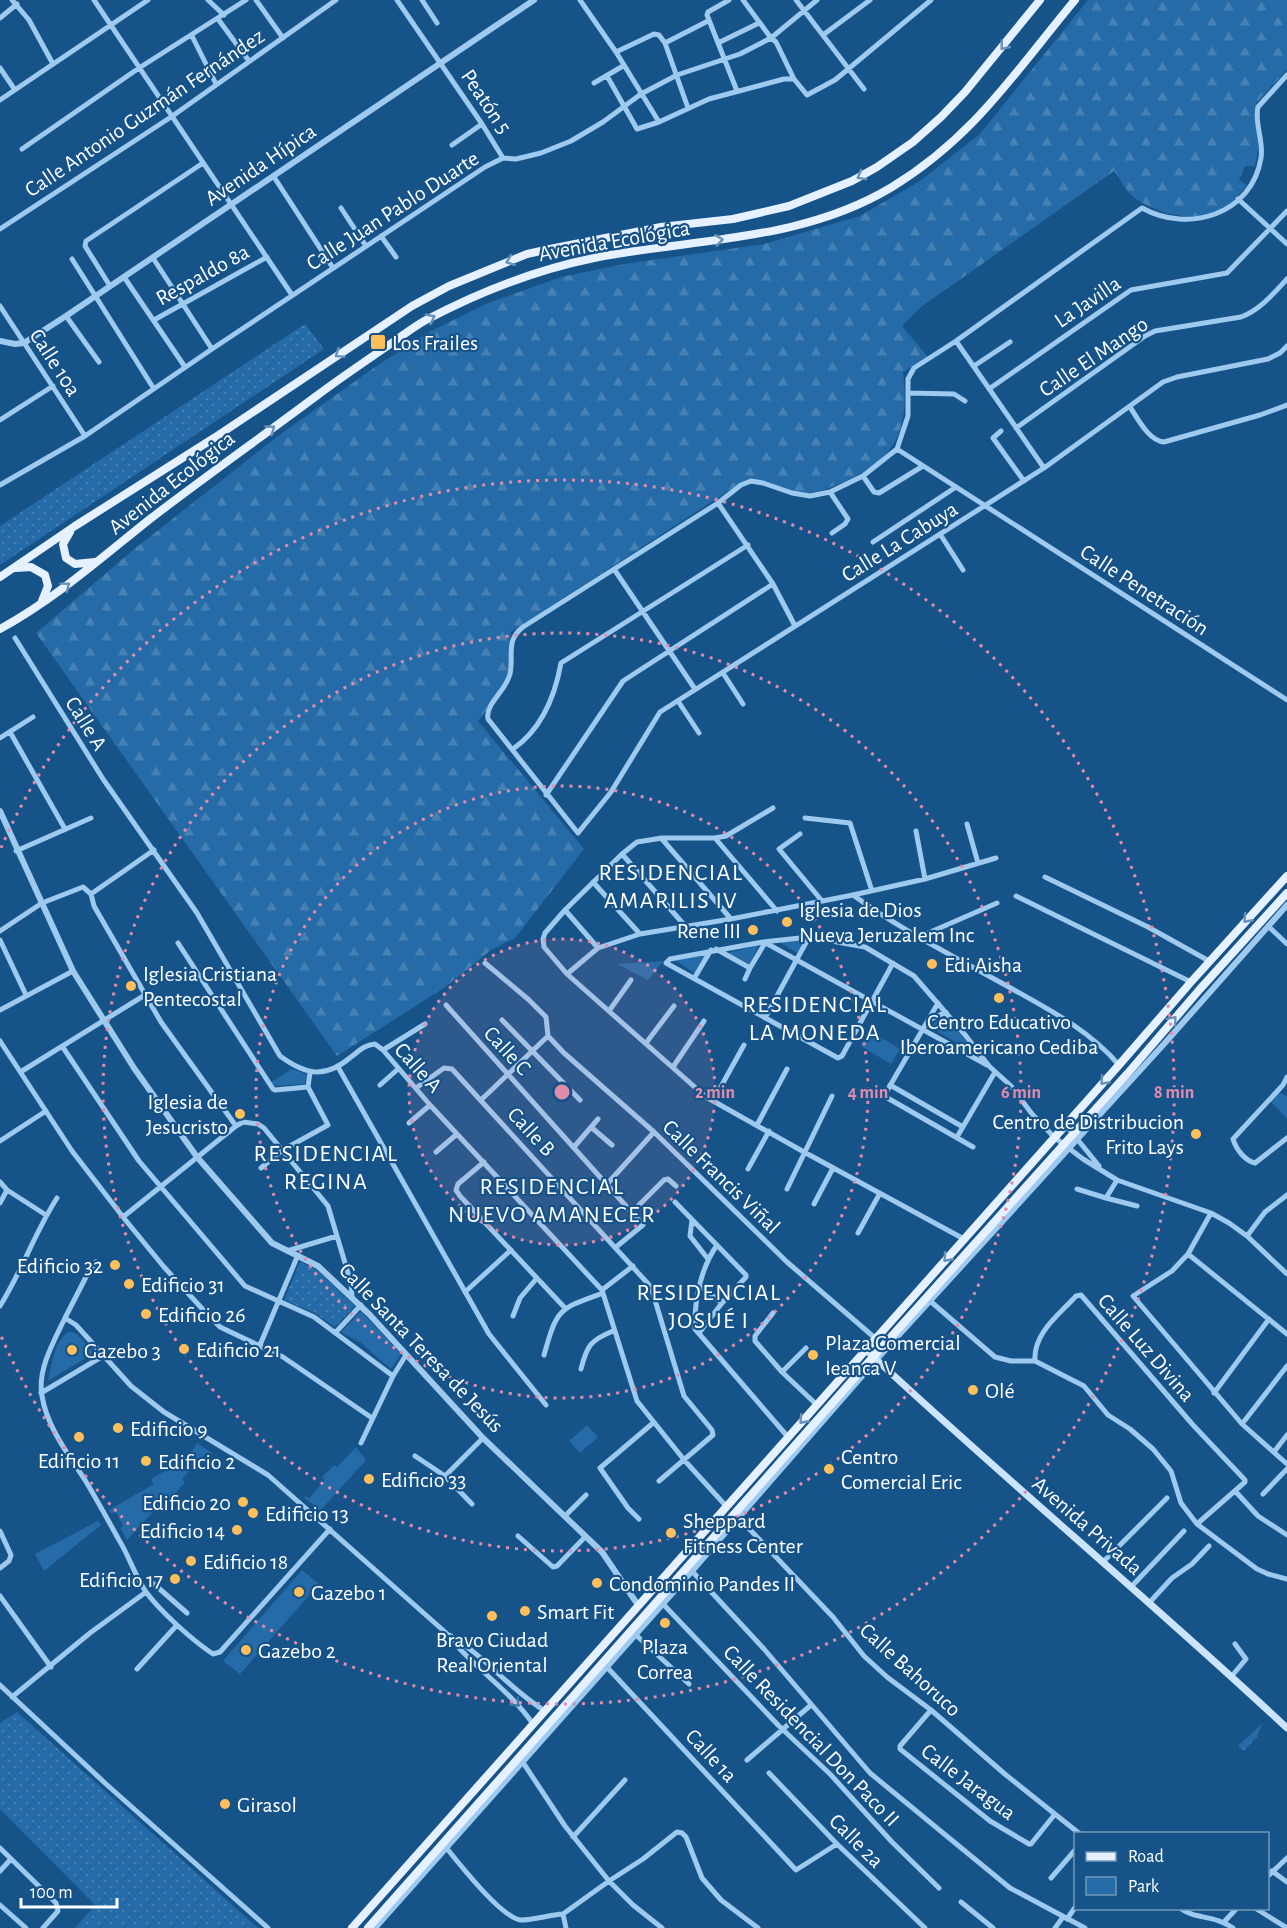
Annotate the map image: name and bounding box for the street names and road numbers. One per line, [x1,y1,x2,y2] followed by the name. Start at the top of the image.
[21,24,268,201] street label: Calle Antonio Guzmán Fernández
[457,65,516,138] street label: Peatón 5
[201,120,320,210] street label: Avenida Hípica
[302,147,483,275] street label: Calle Juan Pablo Duarte
[537,217,692,265] street label: Avenida Ecológica
[152,240,253,309] street label: Respaldo 8a
[1050,272,1125,332] street label: La Javilla
[1035,313,1152,401] street label: Calle El Mango
[25,325,85,400] street label: Calle 10a
[104,427,239,539] street label: Avenida Ecológica
[838,497,961,586] street label: Calle La Cabuya
[1076,540,1213,639] street label: Calle Penetración
[61,693,111,755] street label: Calle A
[480,1022,535,1079] street label: Calle C
[390,1038,446,1097] street label: Calle A
[503,1103,559,1160] street label: Calle B
[658,1116,784,1238] street label: Calle Francis Viñal
[335,1259,508,1437] street label: Calle Santa Teresa de Jesús
[1094,1290,1199,1406] street label: Calle Luz Divina
[1028,1472,1146,1579] street label: Avenida Privada
[855,1619,965,1721] street label: Calle Bahoruco
[719,1641,903,1831] street label: Calle Residencial Don Paco II
[681,1725,741,1787] street label: Calle 1a
[917,1739,1020,1824] street label: Calle Jaragua
[825,1809,888,1872] street label: Calle 2a

